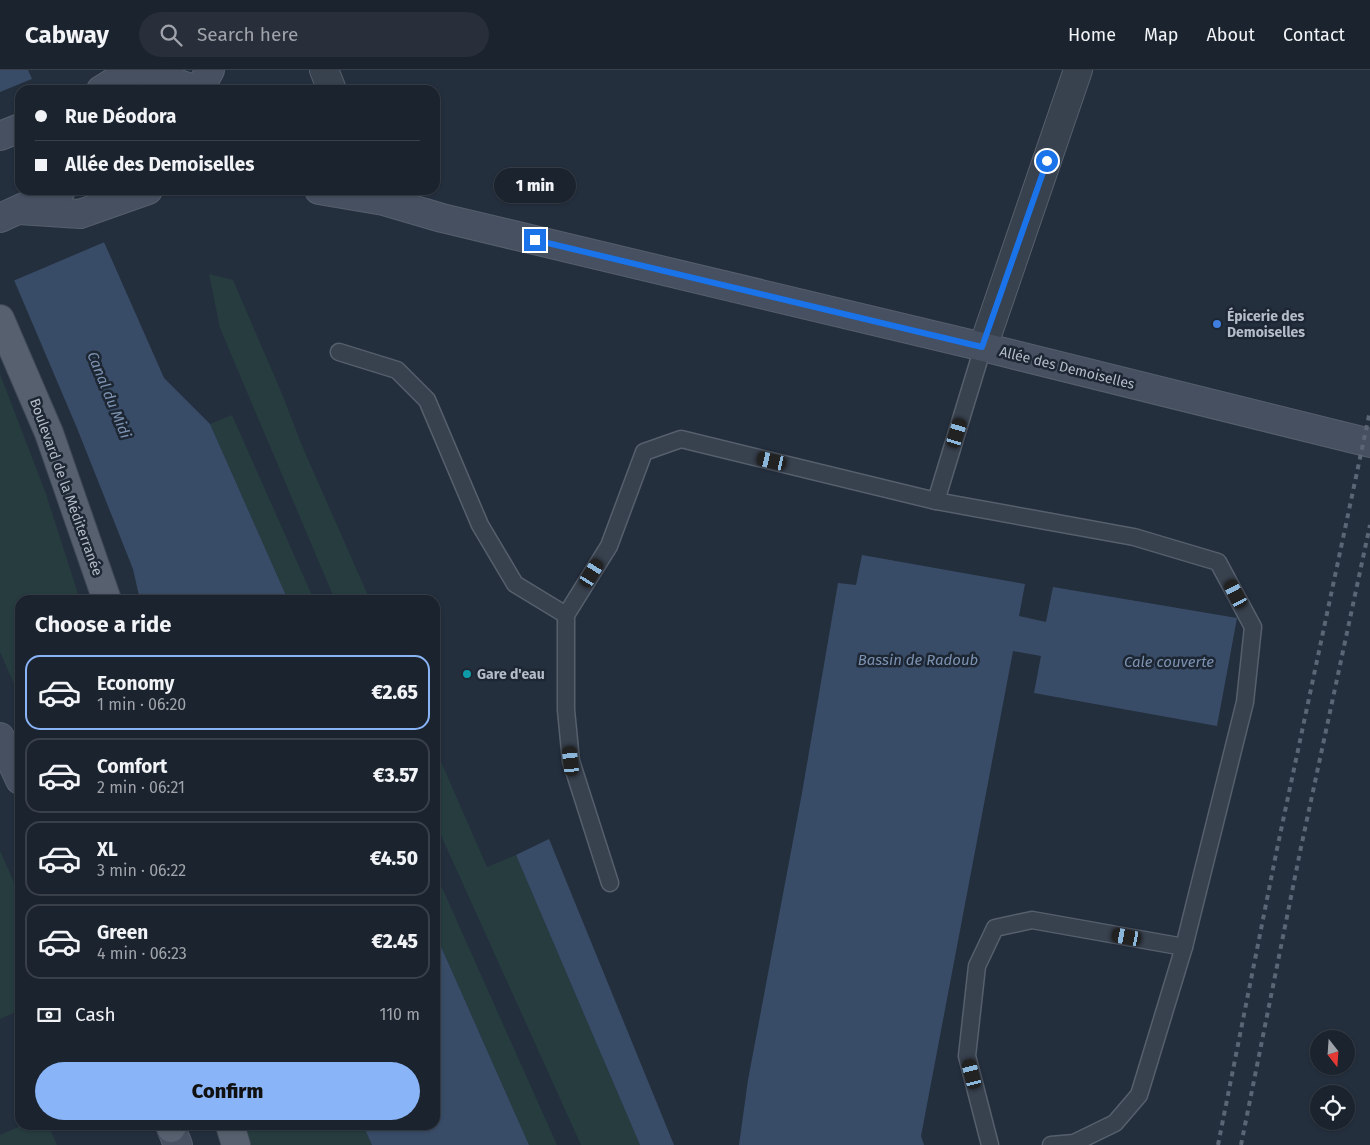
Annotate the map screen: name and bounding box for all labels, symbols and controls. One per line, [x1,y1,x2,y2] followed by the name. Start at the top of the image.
[139,12,489,57] search box
[25,21,109,49] text: Cabway
[157,21,185,49] icon: search
[197,23,298,46] text: Search here
[1068,24,1116,46] text: Home
[1144,24,1178,46] text: Map
[1206,24,1255,46] text: About
[1283,24,1345,46] text: Contact
[65,105,176,128] text: Rue Déodora
[1036,150,1058,172] route start
[65,153,254,176] text: Allée des Demoiselles
[494,168,576,202] callout: 1 min
[516,176,554,195] text: 1 min
[524,229,546,251] route end
[1227,307,1305,341] place label: Épicerie des Demoiselles
[1211,318,1223,330] marker: Épicerie des Demoiselles
[998,343,1137,393] street label: Allée des Demoiselles
[83,349,135,441] water label: Canal du Midi
[26,396,106,578] street label: Boulevard de la Méditerranée
[945,416,968,450] car
[755,450,788,472] car
[577,556,606,590] car
[1222,577,1249,611] car
[35,611,171,638] text: Choose a ride
[858,651,978,669] water label: Bassin de Radoub
[1124,653,1214,671] water label: Cale couverte
[477,666,545,683] place label: Gare d'eau
[461,668,473,680] marker: Gare d'eau
[37,670,82,715] icon: car
[97,672,174,695] text: Economy
[371,681,418,704] text: €2.65
[97,695,186,714] text: 1 min · 06:20
[561,745,580,777] car
[37,753,82,798] icon: car
[97,755,167,778] text: Comfort
[373,764,418,787] text: €3.57
[97,778,185,797] text: 2 min · 06:21
[37,836,82,881] icon: car
[97,838,118,861] text: XL
[370,847,418,870] text: €4.50
[97,861,186,880] text: 3 min · 06:22
[37,919,82,964] icon: car
[97,921,148,944] text: Green
[1110,927,1143,947] car
[372,930,418,953] text: €2.45
[97,944,187,963] text: 4 min · 06:23
[35,1001,63,1029] icon: cash
[75,1003,116,1026] text: Cash
[379,1005,420,1024] text: 110 m
[1310,1030,1355,1075] north arrow
[1310,1030,1355,1130] map controls
[961,1058,982,1090] car
[35,1062,420,1120] button: Confirm
[1310,1085,1355,1130] button: locate

